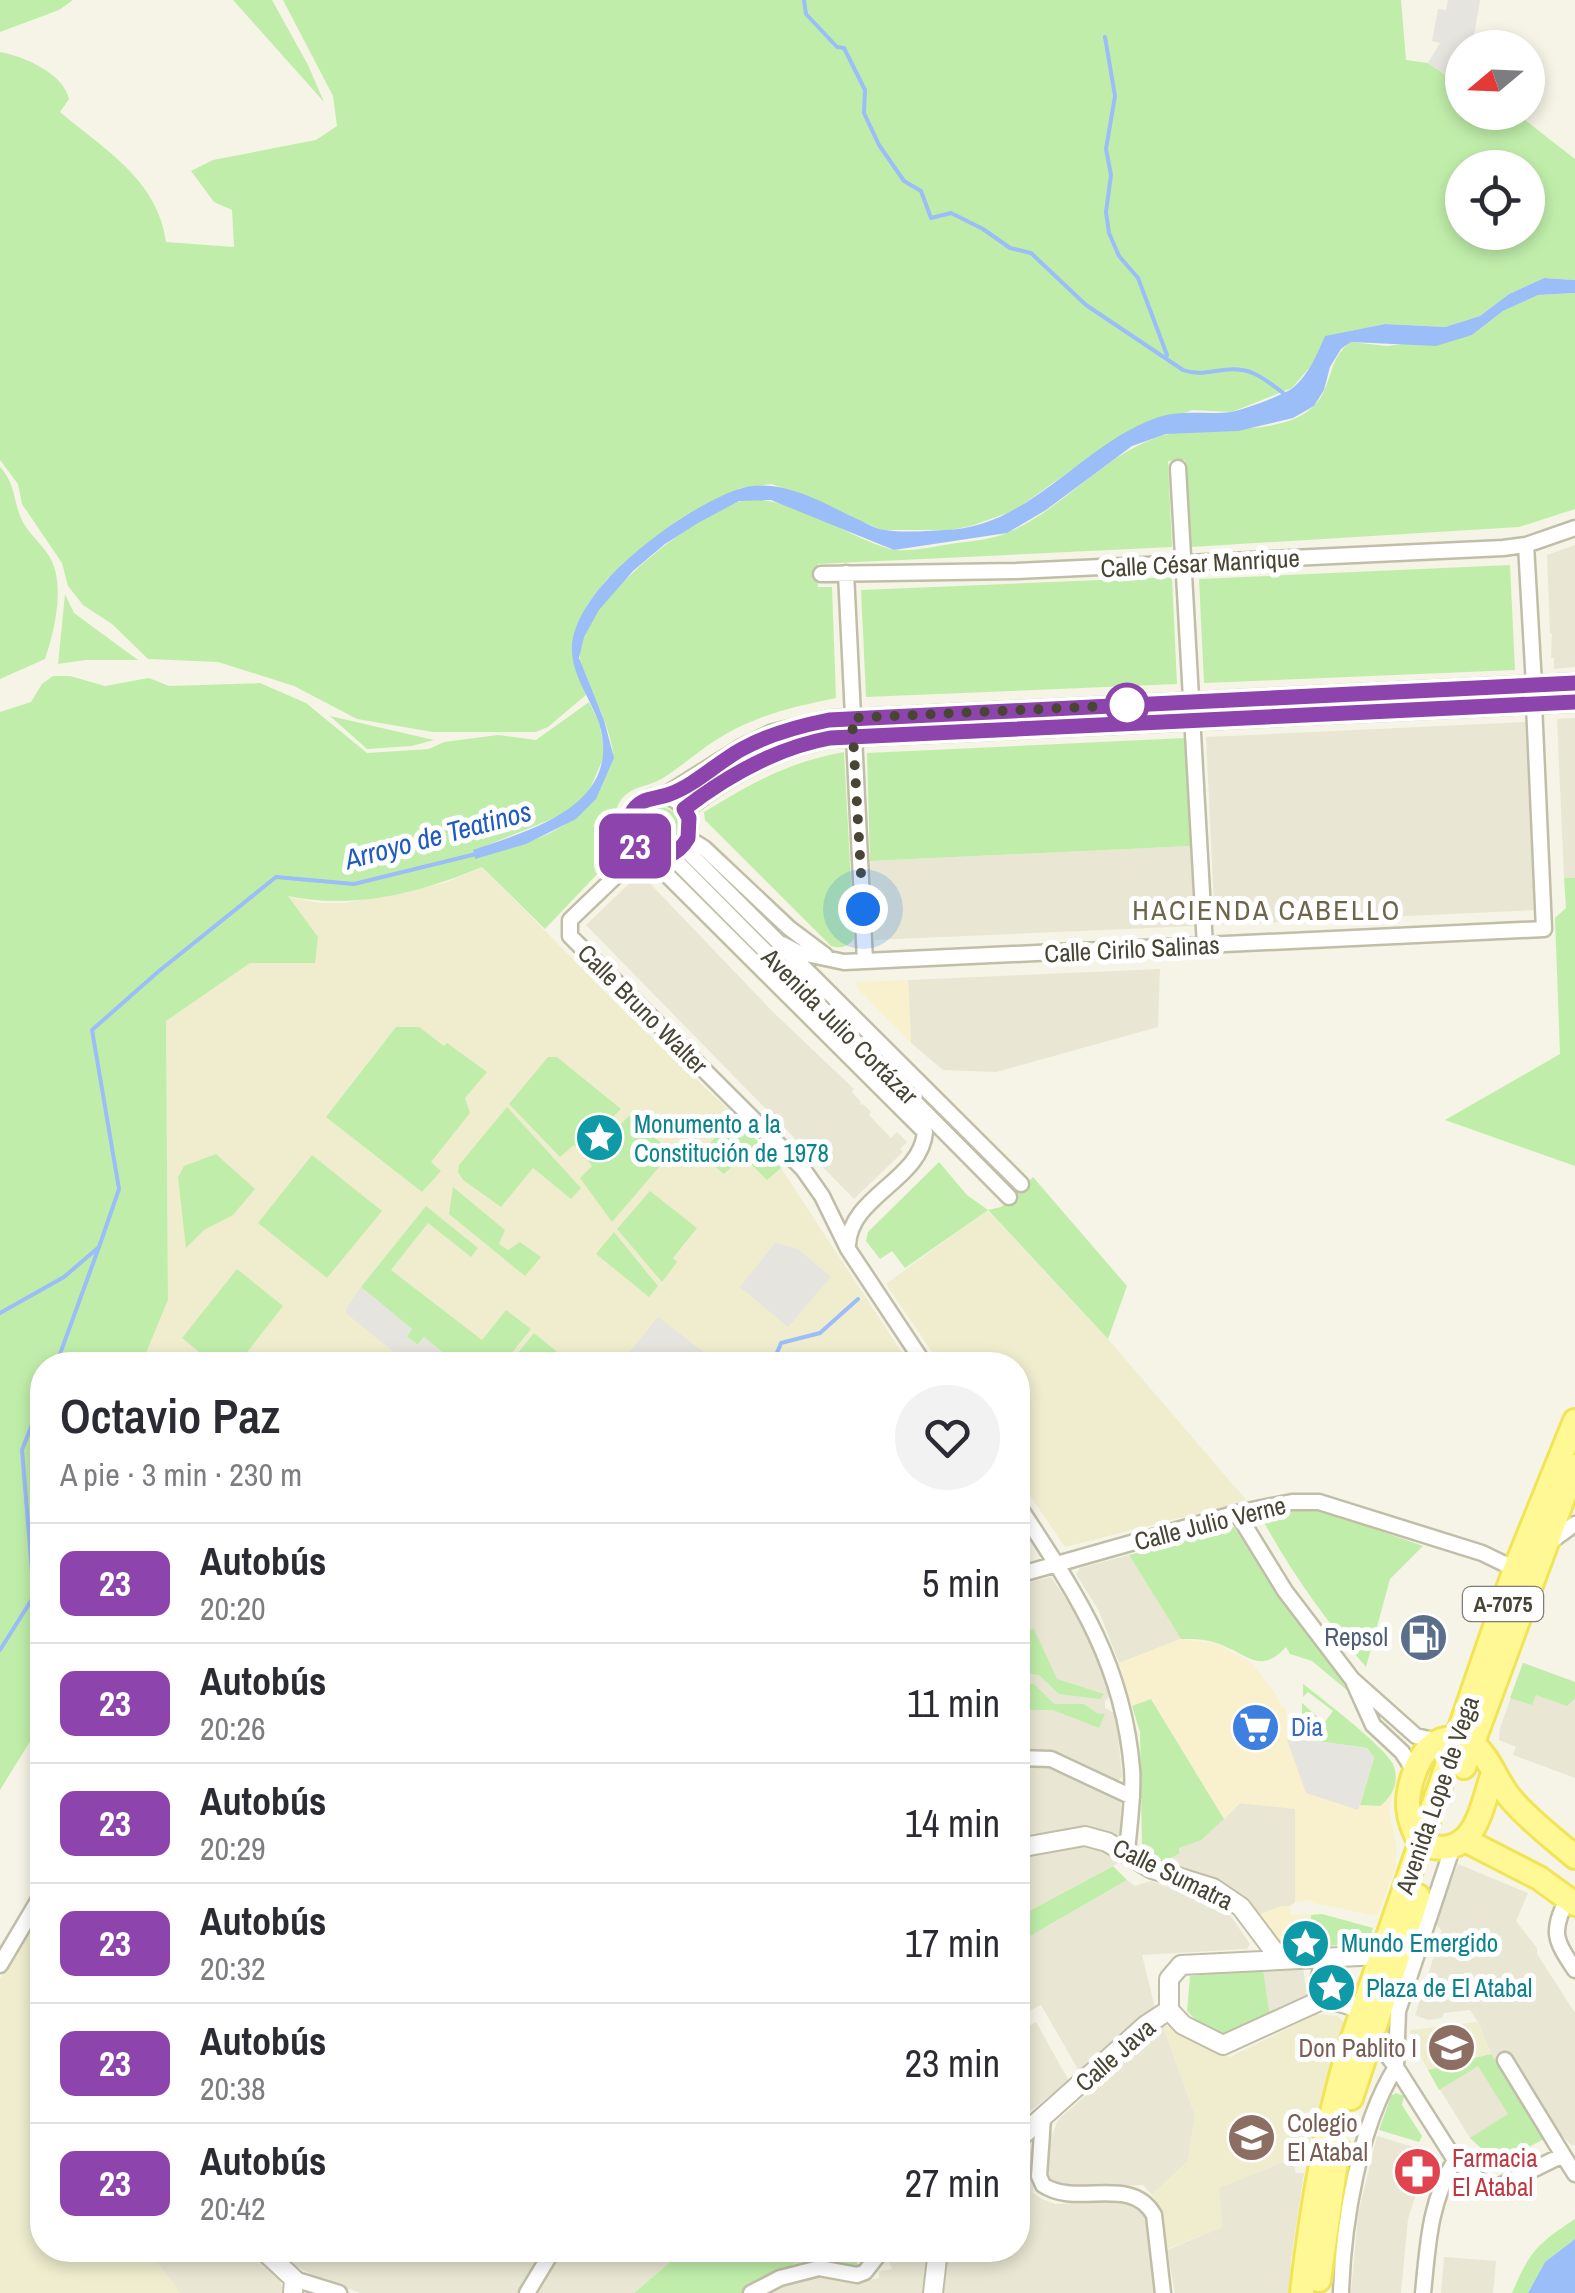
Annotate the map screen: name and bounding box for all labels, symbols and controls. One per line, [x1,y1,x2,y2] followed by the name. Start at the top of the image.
[1445,30,1545,130] north arrow
[1445,30,1545,250] map controls
[1445,150,1545,250] button: locate
[1100,541,1300,585] street label: Calle César Manrique
[1106,684,1148,726] unlabelled marker
[339,792,535,879] water label: Arroyo de Teatinos
[590,814,680,878] line badge: 23
[619,823,651,870] text: 23
[838,884,888,934] your location
[1132,891,1402,929] district label: HACIENDA CABELLO
[1044,927,1220,971] street label: Calle Cirilo Salinas
[570,936,716,1082] street label: Calle Bruno Walter
[754,940,926,1112] street label: Avenida Julio Cortázar
[634,1107,829,1170] place label: Monumento a la Constitución de 1978
[573,1112,625,1164] place icon: Monumento a la Constitución de 1978
[60,1383,280,1448] text: Octavio Paz
[895,1385,1000,1490] button: heart
[60,1453,302,1496] text: A pie · 3 min · 230 m
[1131,1488,1289,1558] street label: Calle Julio Verne
[200,1536,326,1587] text: Autobús
[922,1558,1000,1609] text: 5 min
[99,1560,131,1607] text: 23
[200,1587,266,1630] text: 20:20
[1463,1587,1543,1621] road number: A-7075
[1397,1611,1449,1663] fuel station icon: Repsol
[1324,1620,1388,1654] place label: Repsol
[200,1656,326,1707] text: Autobús
[907,1678,1000,1729] text: 11 min
[99,1680,131,1727] text: 23
[1387,1691,1487,1899] street label: Avenida Lope de Vega
[1230,1701,1282,1753] supermarket icon: Dia
[200,1707,266,1750] text: 20:26
[1291,1710,1324,1744] place label: Dia
[200,1776,326,1827] text: Autobús
[905,1798,1000,1849] text: 14 min
[99,1800,131,1847] text: 23
[200,1827,266,1870] text: 20:29
[1107,1830,1239,1918] street label: Calle Sumatra
[200,1896,326,1947] text: Autobús
[1280,1917,1332,1969] place icon: Mundo Emergido
[905,1918,1000,1969] text: 17 min
[99,1920,131,1967] text: 23
[1341,1926,1498,1960] place label: Mundo Emergido
[200,1947,266,1990] text: 20:32
[1305,1962,1357,2014] place icon: Plaza de El Atabal
[1366,1971,1532,2005] place label: Plaza de El Atabal
[1068,2010,1163,2099] street label: Calle Java
[200,2016,326,2067] text: Autobús
[1426,2022,1478,2074] school or university icon: Don Pablito I
[1298,2031,1417,2065] place label: Don Pablito I
[905,2038,1000,2089] text: 23 min
[99,2040,131,2087] text: 23
[200,2067,266,2110] text: 20:38
[1287,2106,1368,2169] place label: Colegio El Atabal
[1226,2111,1278,2163] school or university icon: Colegio El Atabal
[200,2136,326,2187] text: Autobús
[1452,2141,1538,2204] place label: Farmacia El Atabal
[1391,2146,1443,2198] pharmacy icon: Farmacia El Atabal
[905,2158,1000,2209] text: 27 min
[99,2160,131,2207] text: 23
[200,2187,266,2230] text: 20:42

